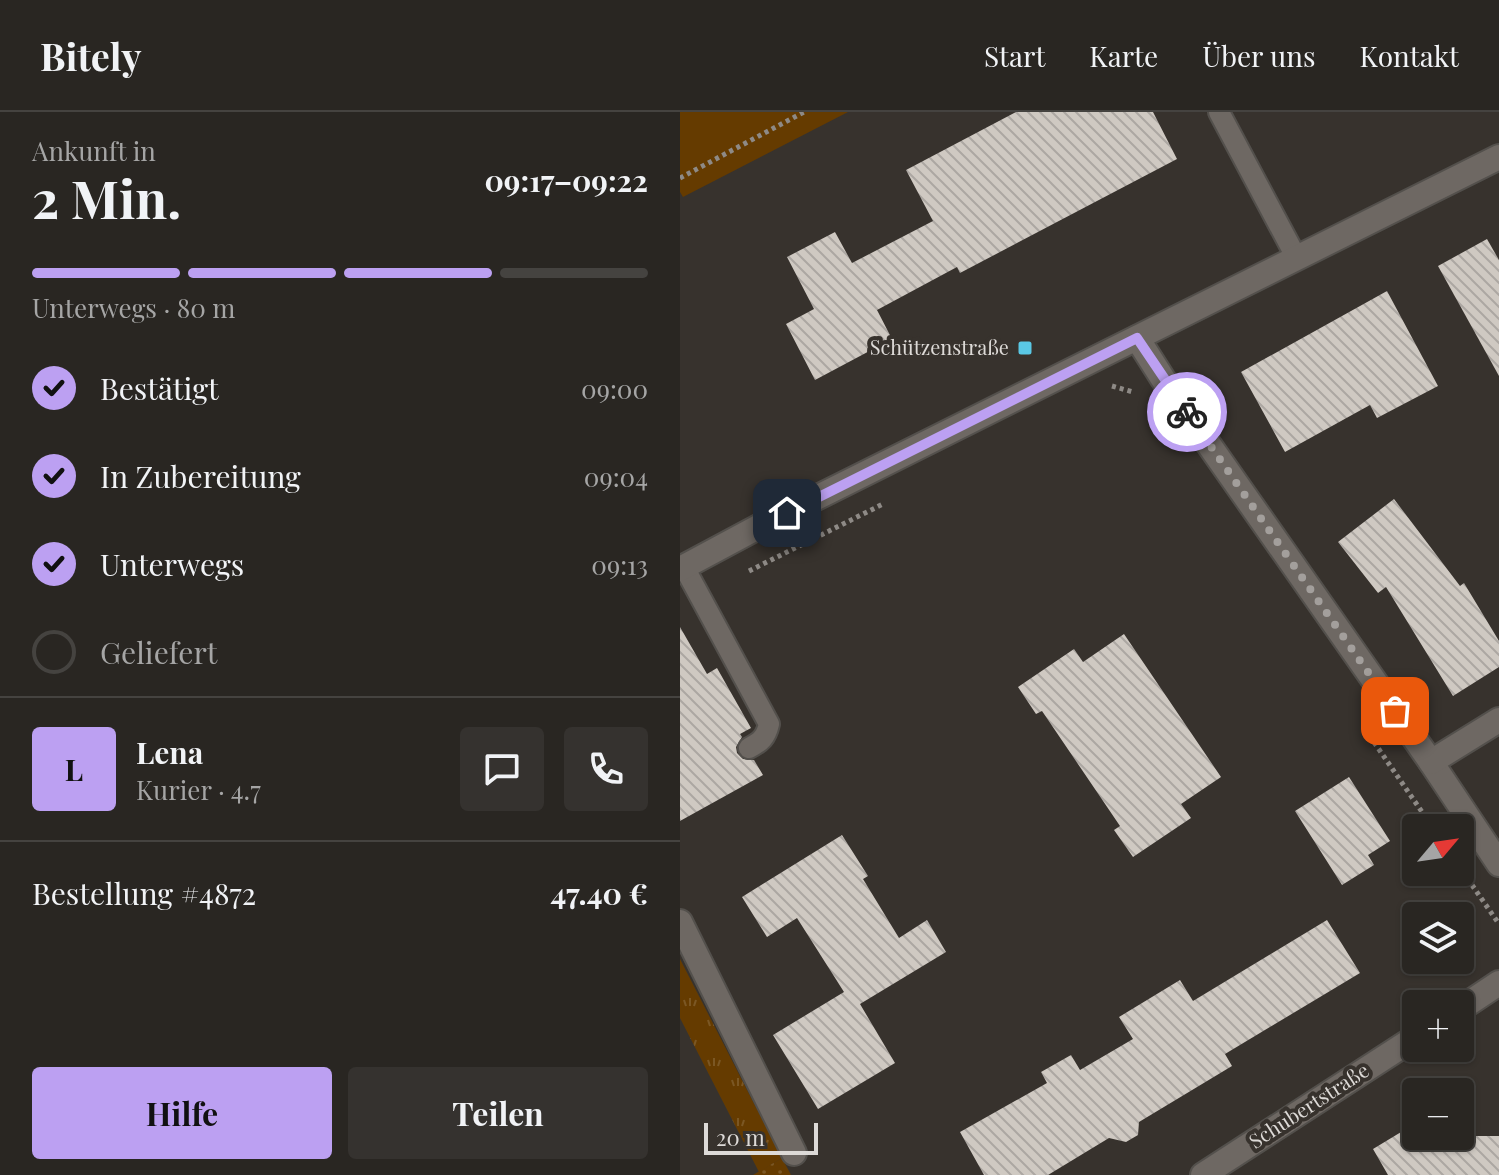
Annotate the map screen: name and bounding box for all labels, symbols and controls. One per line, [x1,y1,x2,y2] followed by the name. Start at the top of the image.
[40,30,141,81] text: Bitely
[984,37,1045,74] text: Start
[1089,37,1158,74] text: Karte
[1202,37,1315,74] text: Über uns
[1359,37,1459,74] text: Kontakt
[32,133,156,168] text: Ankunft in
[485,160,648,200] text: 09:17–09:22
[32,163,181,232] text: 2 Min.
[32,290,235,325] text: Unterwegs · 80 m
[870,333,1009,360] place label: Schützenstraße
[1016,339,1034,357] marker: Schützenstraße
[32,366,76,410] icon: check
[100,368,219,408] text: Bestätigt
[581,371,648,406] text: 09:00
[1147,372,1227,452] courier
[1165,390,1209,434] icon: bike
[32,454,76,498] icon: check
[100,456,301,496] text: In Zubereitung
[584,459,648,494] text: 09:04
[753,479,821,547] pin
[765,491,809,535] icon: home
[32,542,76,586] icon: check
[100,544,244,584] text: Unterwegs
[591,547,648,582] text: 09:13
[100,632,217,672] text: Geliefert
[1361,677,1429,745] pin
[1373,689,1417,733] icon: bag
[460,727,544,811] button: chat
[564,727,648,811] button: phone
[136,732,203,772] text: Lena
[65,749,83,789] text: L
[136,772,261,807] text: Kurier · 4.7
[1402,814,1474,886] north arrow
[1402,814,1474,1150] map controls
[32,873,256,913] text: Bestellung #4872
[551,873,648,913] text: 47.40 €
[1402,902,1474,974] button: layers
[1402,990,1474,1062] button: +
[1243,1056,1373,1154] street label: Schubertstraße
[32,1067,332,1159] button: Hilfe
[348,1067,648,1159] button: Teilen
[1402,1078,1474,1150] button: −
[704,1119,818,1155] scale bar
[716,1122,765,1152] text: 20 m

